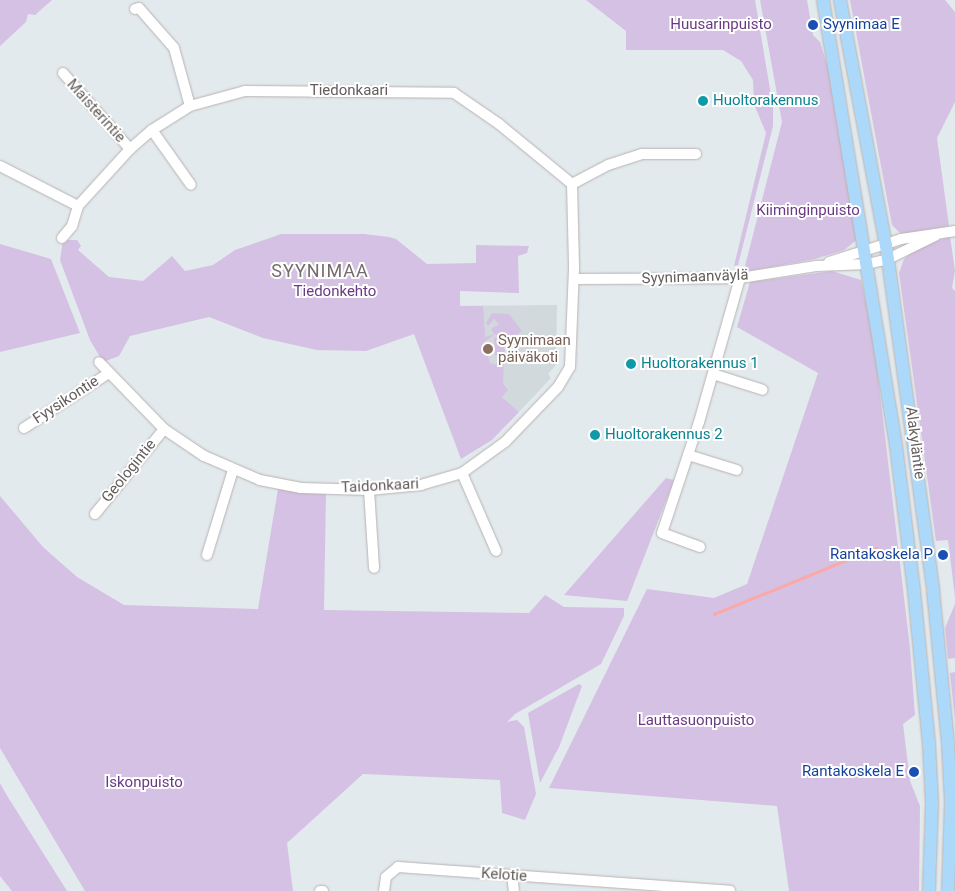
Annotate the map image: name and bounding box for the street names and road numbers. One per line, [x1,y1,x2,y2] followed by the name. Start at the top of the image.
[63,76,129,146] street label: Maisterintie
[310,82,388,100] street label: Tiedonkaari
[641,266,749,288] street label: Syynimaanväylä
[30,372,102,428] street label: Fyysikontie
[902,406,928,480] street label: Alakyläntie
[98,436,160,506] street label: Geologintie
[341,475,419,497] street label: Taidonkaari
[480,864,528,886] street label: Kelotie

